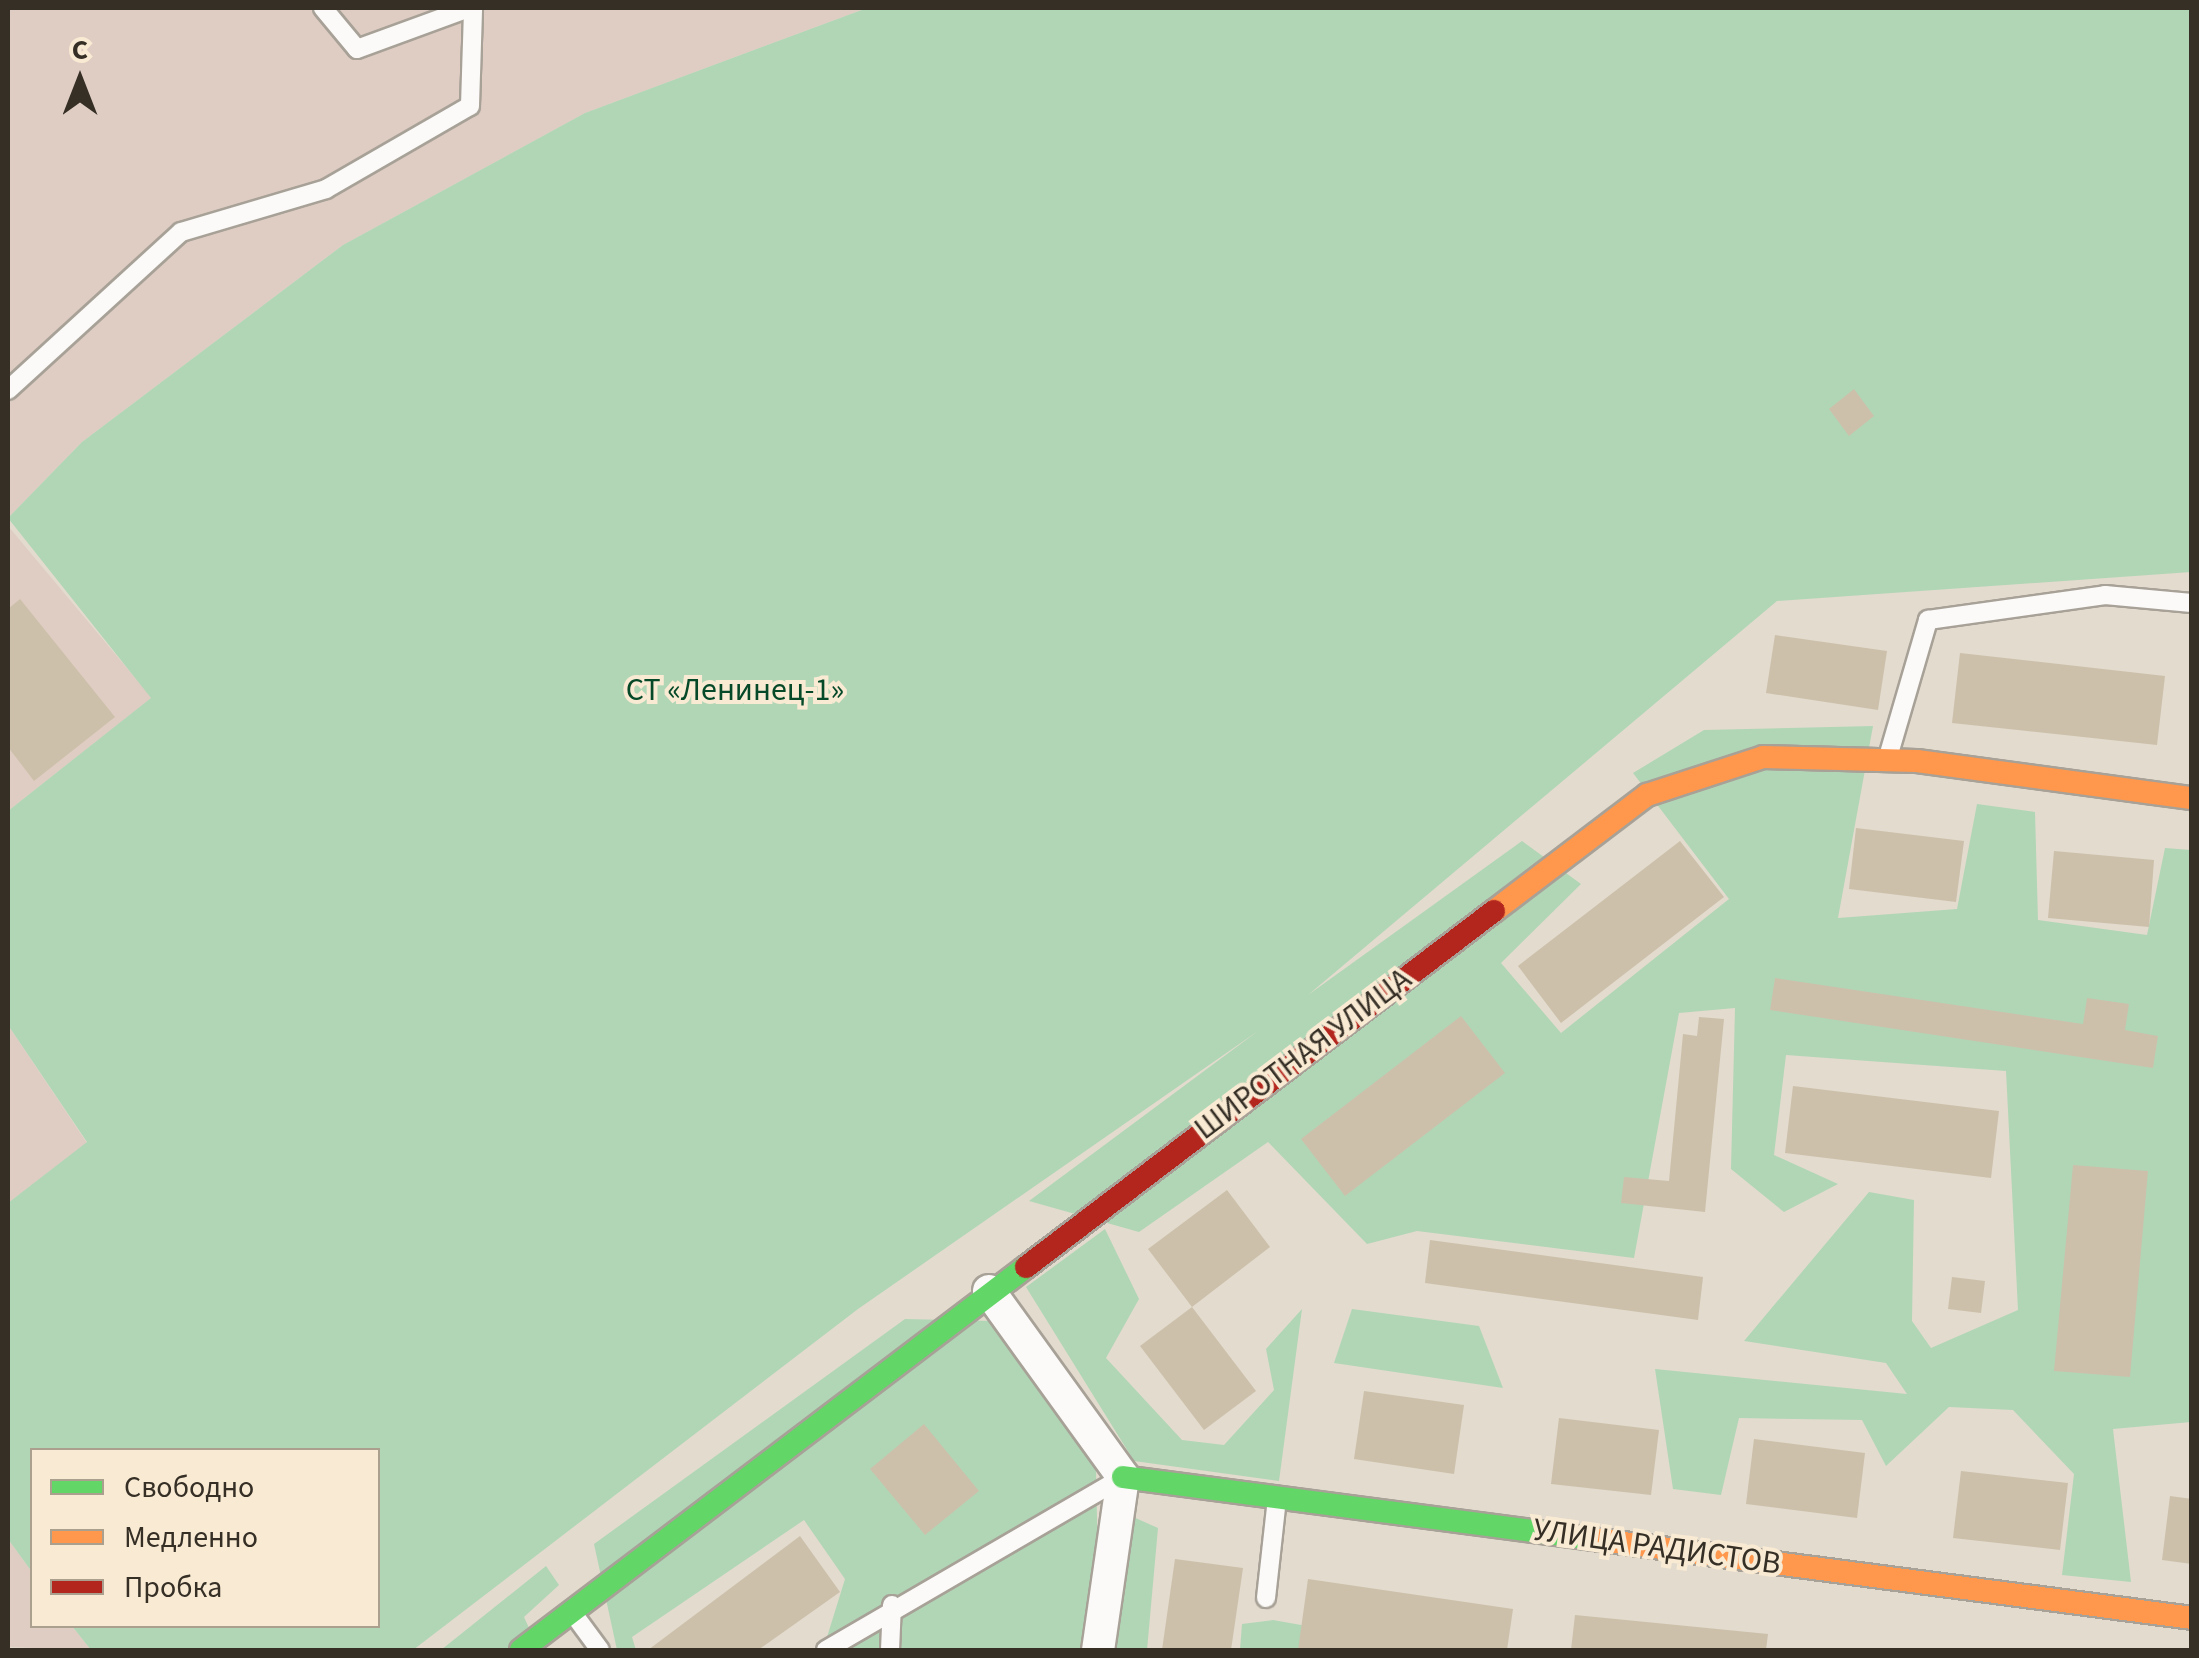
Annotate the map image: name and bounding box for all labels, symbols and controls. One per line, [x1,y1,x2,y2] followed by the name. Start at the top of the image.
[30,30,130,130] north arrow
[72,30,88,70] text: С
[626,671,844,709] park label: СТ «Ленинец-1»
[1187,960,1419,1148] street label: ШИРОТНАЯ УЛИЦА
[30,1448,380,1628] legend
[124,1466,254,1509] text: Свободно
[1531,1511,1783,1583] street label: УЛИЦА РАДИСТОВ
[124,1516,258,1559] text: Медленно
[124,1566,222,1609] text: Пробка

